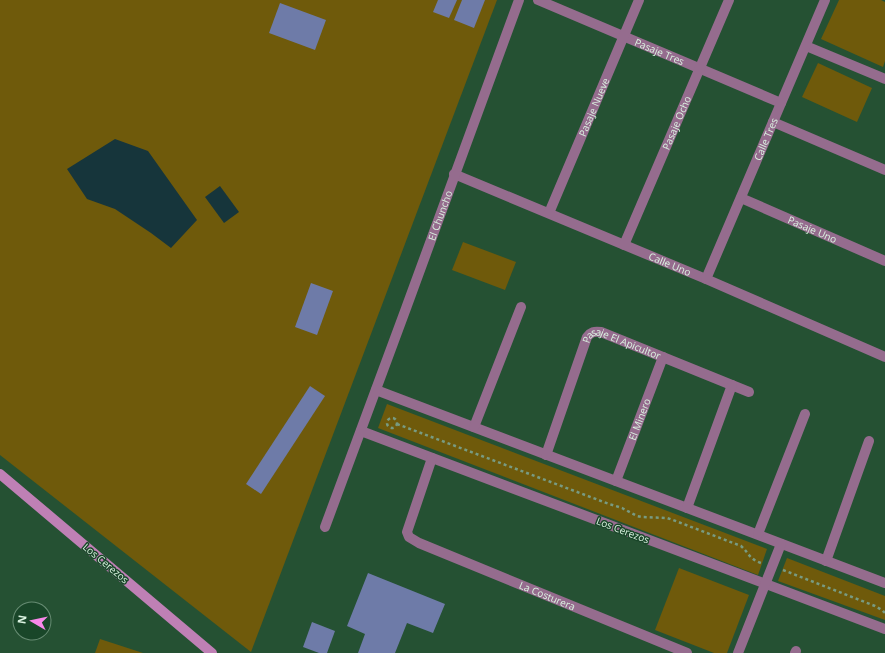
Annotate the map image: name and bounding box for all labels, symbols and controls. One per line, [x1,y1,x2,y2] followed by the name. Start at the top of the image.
[633,35,687,68] street label: Pasaje Tres
[575,75,613,139] street label: Pasaje Nueve
[659,94,694,152] street label: Pasaje Ocho
[750,115,781,163] street label: Calle Tres
[424,188,455,242] street label: El Chuncho
[786,212,839,246] street label: Pasaje Uno
[647,249,693,279] street label: Calle Uno
[579,325,663,363] street label: Pasaje El Apicultor
[625,396,654,442] street label: El Minero
[594,513,652,547] street label: Los Cerezos
[80,540,132,586] street label: Los Cerezos
[517,578,578,614] street label: La Costurera
[12,601,52,641] north arrow
[14,614,30,625] text: N

